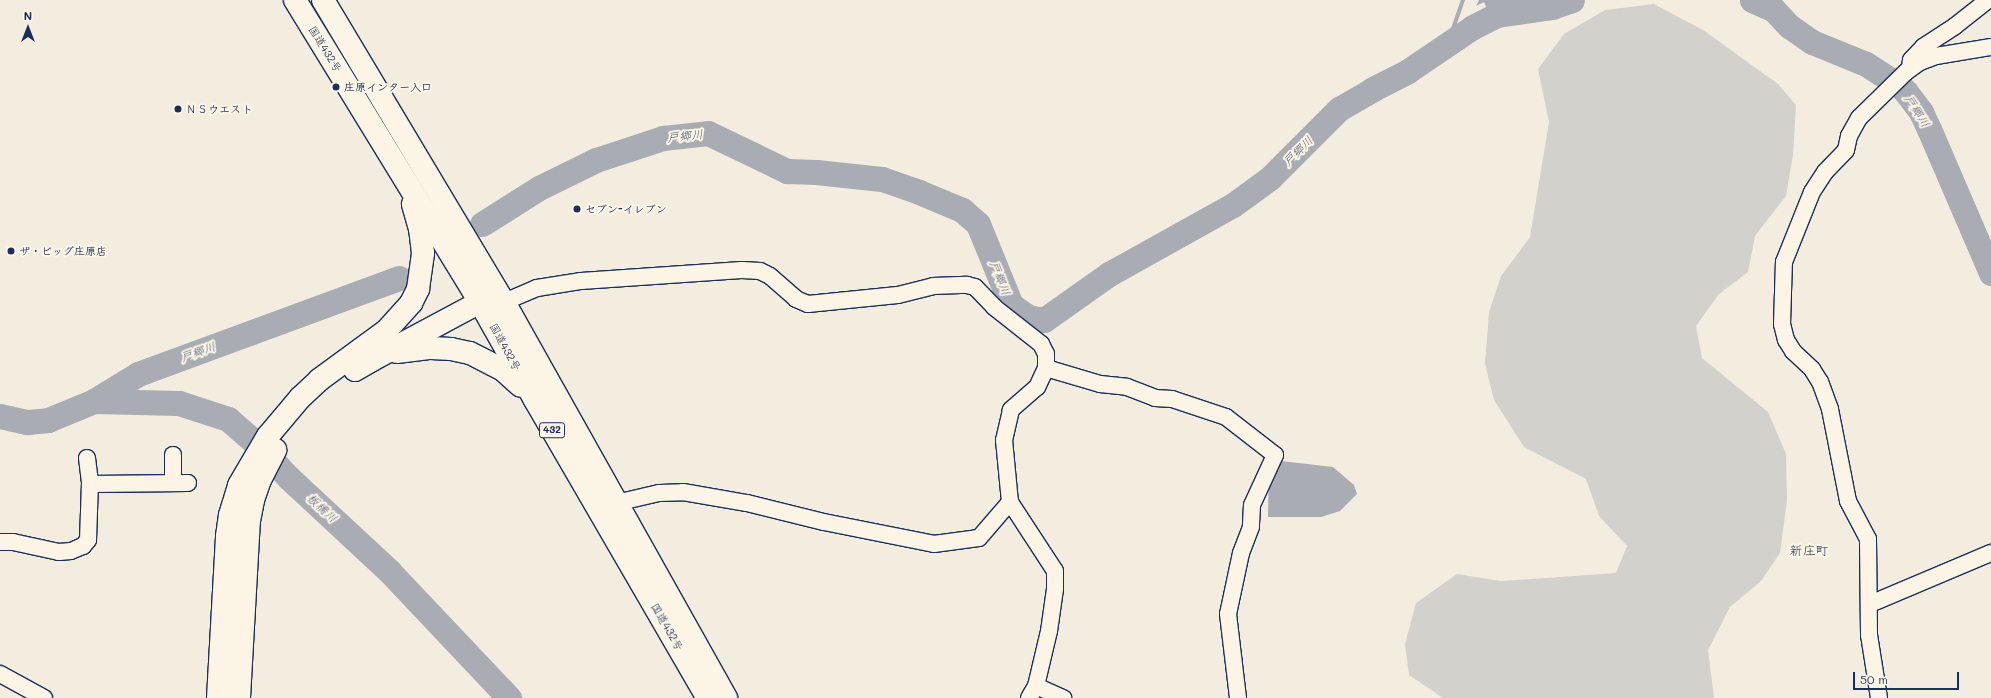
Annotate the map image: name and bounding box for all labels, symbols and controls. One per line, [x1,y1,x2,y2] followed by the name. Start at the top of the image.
[8,8,48,48] north arrow
[24,8,32,23] text: N
[306,23,344,75] street label: 国道432号
[344,80,432,94] place label: 庄原インター入口
[331,82,341,92] marker: 庄原インター入口
[1901,92,1933,130] water label: 戸郷川
[186,102,252,116] place label: ＮＳウエスト
[173,104,183,114] marker: ＮＳウエスト
[666,127,704,145] water label: 戸郷川
[1280,133,1316,169] water label: 戸郷川
[585,202,667,216] place label: セブン-イレブン
[572,204,582,214] marker: セブン-イレブン
[19,244,107,258] place label: ザ・ビッグ庄原店
[6,246,16,256] marker: ザ・ビッグ庄原店
[987,259,1013,297] water label: 戸郷川
[487,321,523,373] street label: 国道432号
[179,339,217,365] water label: 戸郷川
[539,422,565,438] road number: 432
[304,490,340,526] water label: 板橋川
[1790,542,1828,558] district label: 新庄町
[648,601,686,653] street label: 国道432号
[1855,664,1961,690] scale bar
[1860,671,1888,687] text: 50 m

